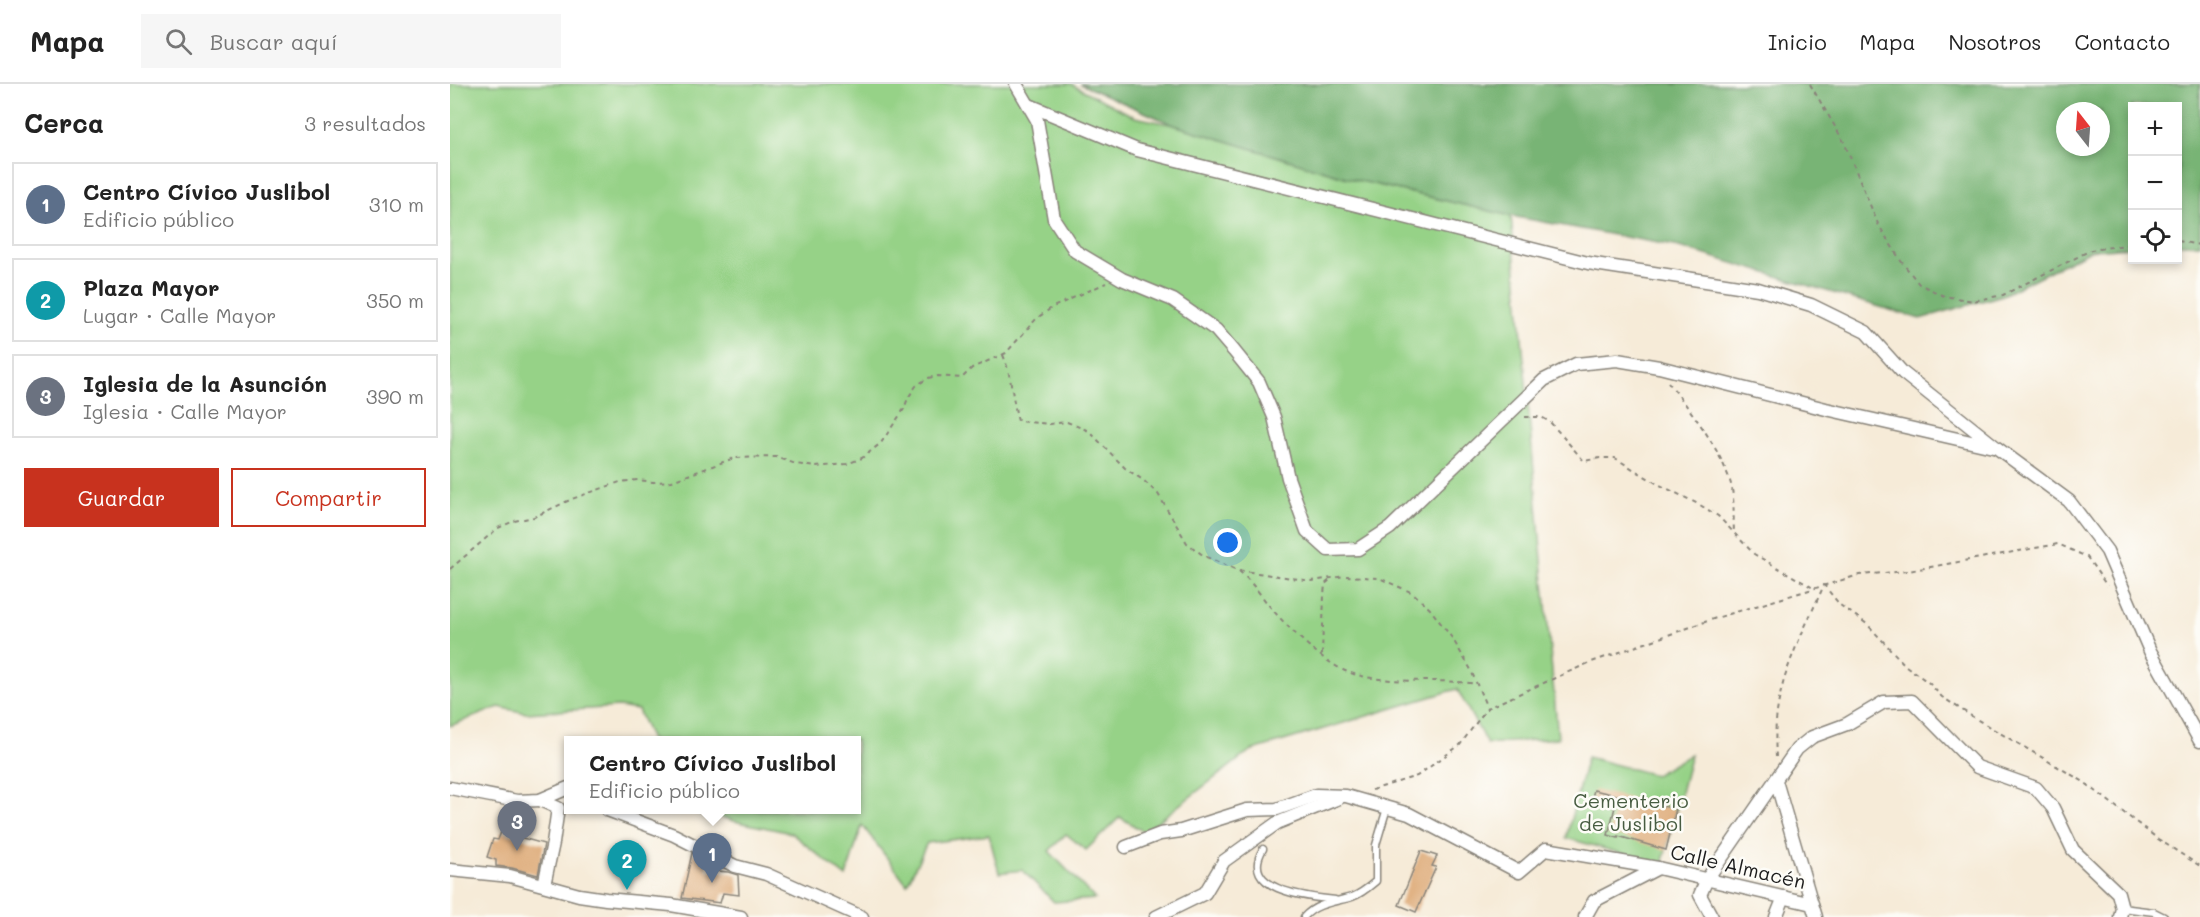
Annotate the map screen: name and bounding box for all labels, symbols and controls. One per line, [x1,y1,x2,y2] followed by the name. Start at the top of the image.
[141,14,561,68] search box
[30,23,105,59] text: Mapa
[162,25,195,58] icon: search
[210,27,338,56] text: Buscar aquí
[1768,28,1827,55] text: Inicio
[1860,28,1915,55] text: Mapa
[1948,28,2042,55] text: Nosotros
[2075,28,2170,55] text: Contacto
[2056,102,2110,156] north arrow
[2128,102,2182,264] map controls
[2128,102,2182,156] button: +
[24,106,104,140] text: Cerca
[304,110,426,136] text: 3 resultados
[2128,156,2182,210] button: −
[83,177,330,206] text: Centro Cívico Juslibol
[41,191,50,217] text: 1
[369,191,424,217] text: 310 m
[83,206,234,232] text: Edificio público
[2128,210,2182,264] button: locate
[83,273,219,302] text: Plaza Mayor
[40,287,51,313] text: 2
[366,287,424,313] text: 350 m
[83,302,276,328] text: Lugar · Calle Mayor
[83,369,327,398] text: Iglesia de la Asunción
[40,383,52,409] text: 3
[366,383,424,409] text: 390 m
[83,398,287,424] text: Iglesia · Calle Mayor
[24,468,219,527] button: Guardar
[231,468,426,527] button: Compartir
[1213,528,1242,557] your location
[564,736,861,814] popup
[589,748,836,777] text: Centro Cívico Juslibol
[589,777,740,803] text: Edificio público
[1573,787,1689,836] park label: Cementerio de Juslibol
[498,802,536,851] pin: 3
[692,834,732,883] pin: 1
[1668,838,1808,894] street label: Calle Almacén
[608,840,646,890] pin: 2

